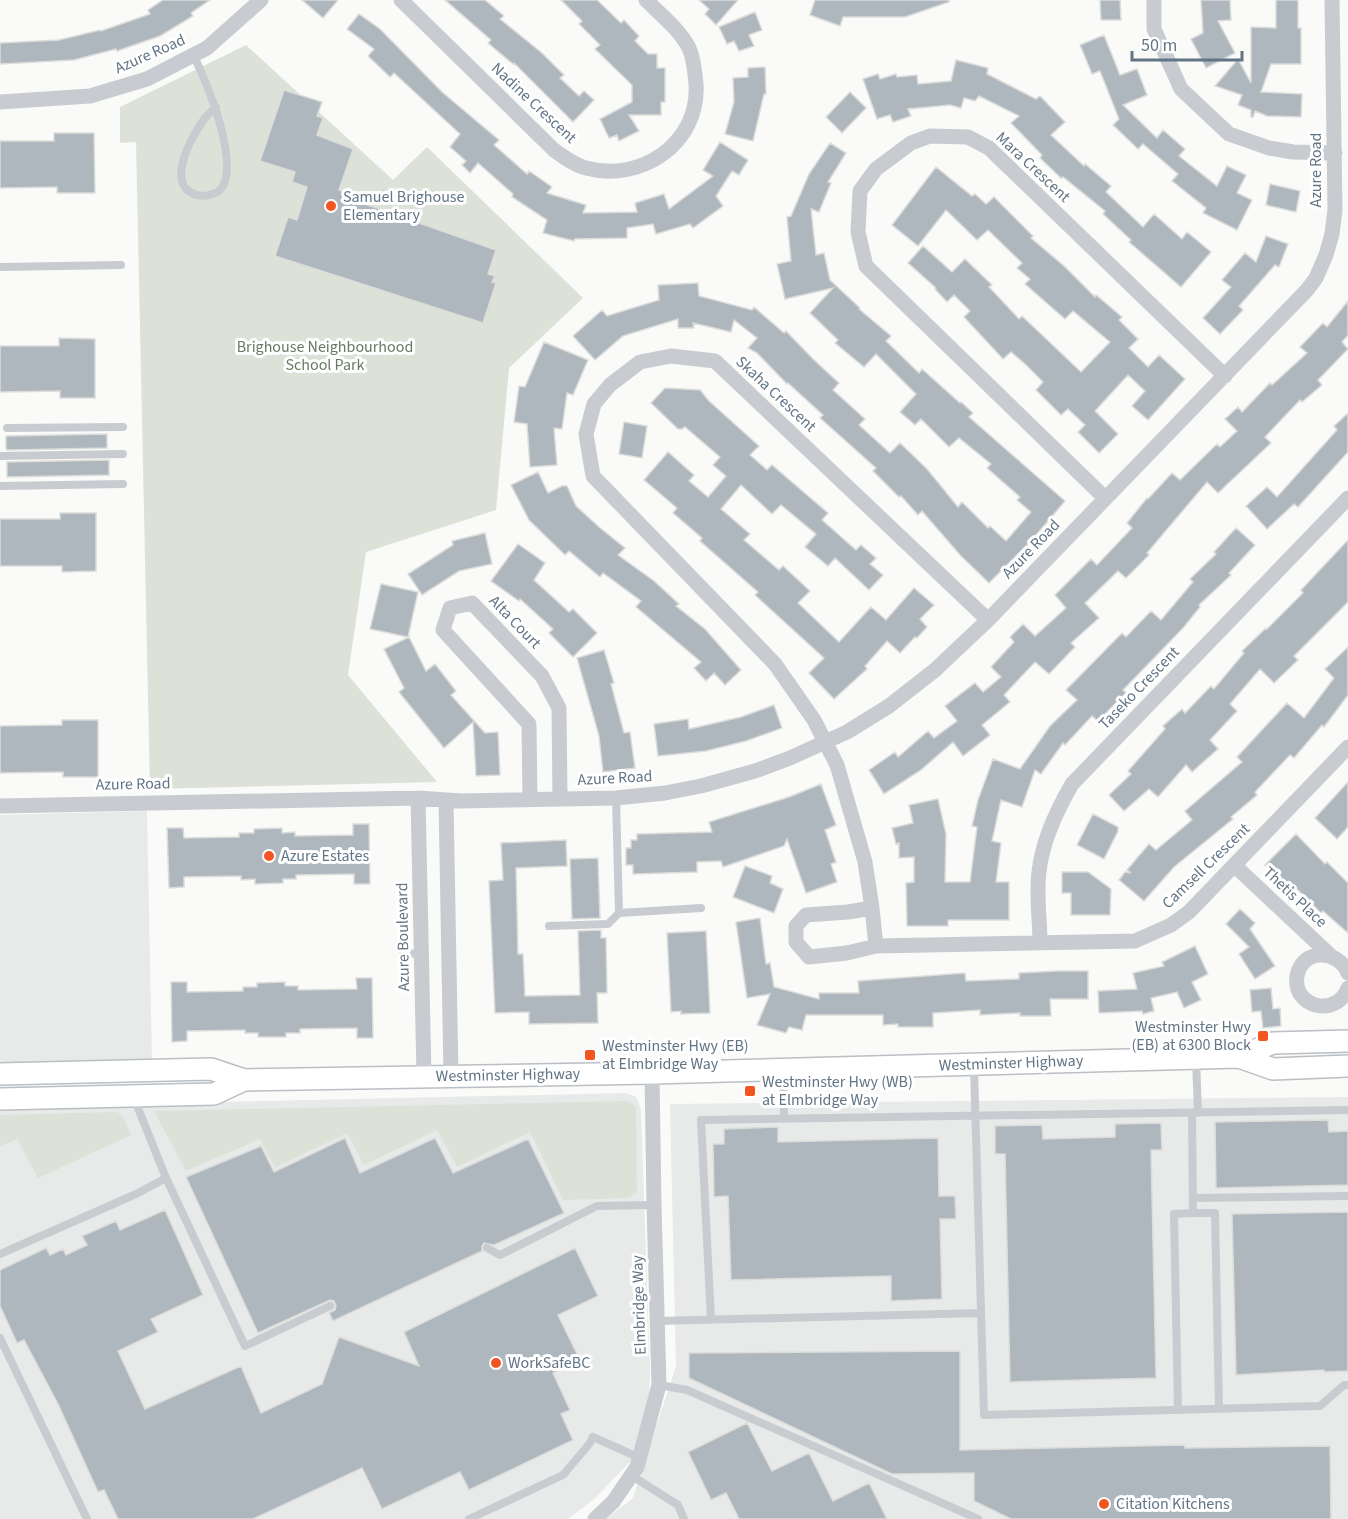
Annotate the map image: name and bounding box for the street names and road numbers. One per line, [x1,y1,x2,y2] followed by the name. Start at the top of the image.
[111,29,189,79] street label: Azure Road
[487,58,582,149] street label: Nadine Crescent
[991,127,1075,208] street label: Mara Crescent
[1305,133,1327,207] street label: Azure Road
[731,351,821,437] street label: Skaha Crescent
[997,514,1065,584] street label: Azure Road
[484,590,546,654] street label: Alta Court
[1094,641,1185,734] street label: Taseko Crescent
[577,765,653,791] street label: Azure Road
[95,772,171,796] street label: Azure Road
[1157,818,1255,914] street label: Camsell Crescent
[1258,862,1332,933] street label: Thetis Place
[391,882,415,992] street label: Azure Boulevard
[938,1049,1084,1077] street label: Westminster Highway
[436,1063,581,1087] street label: Westminster Highway
[626,1254,652,1355] street label: Elmbridge Way

